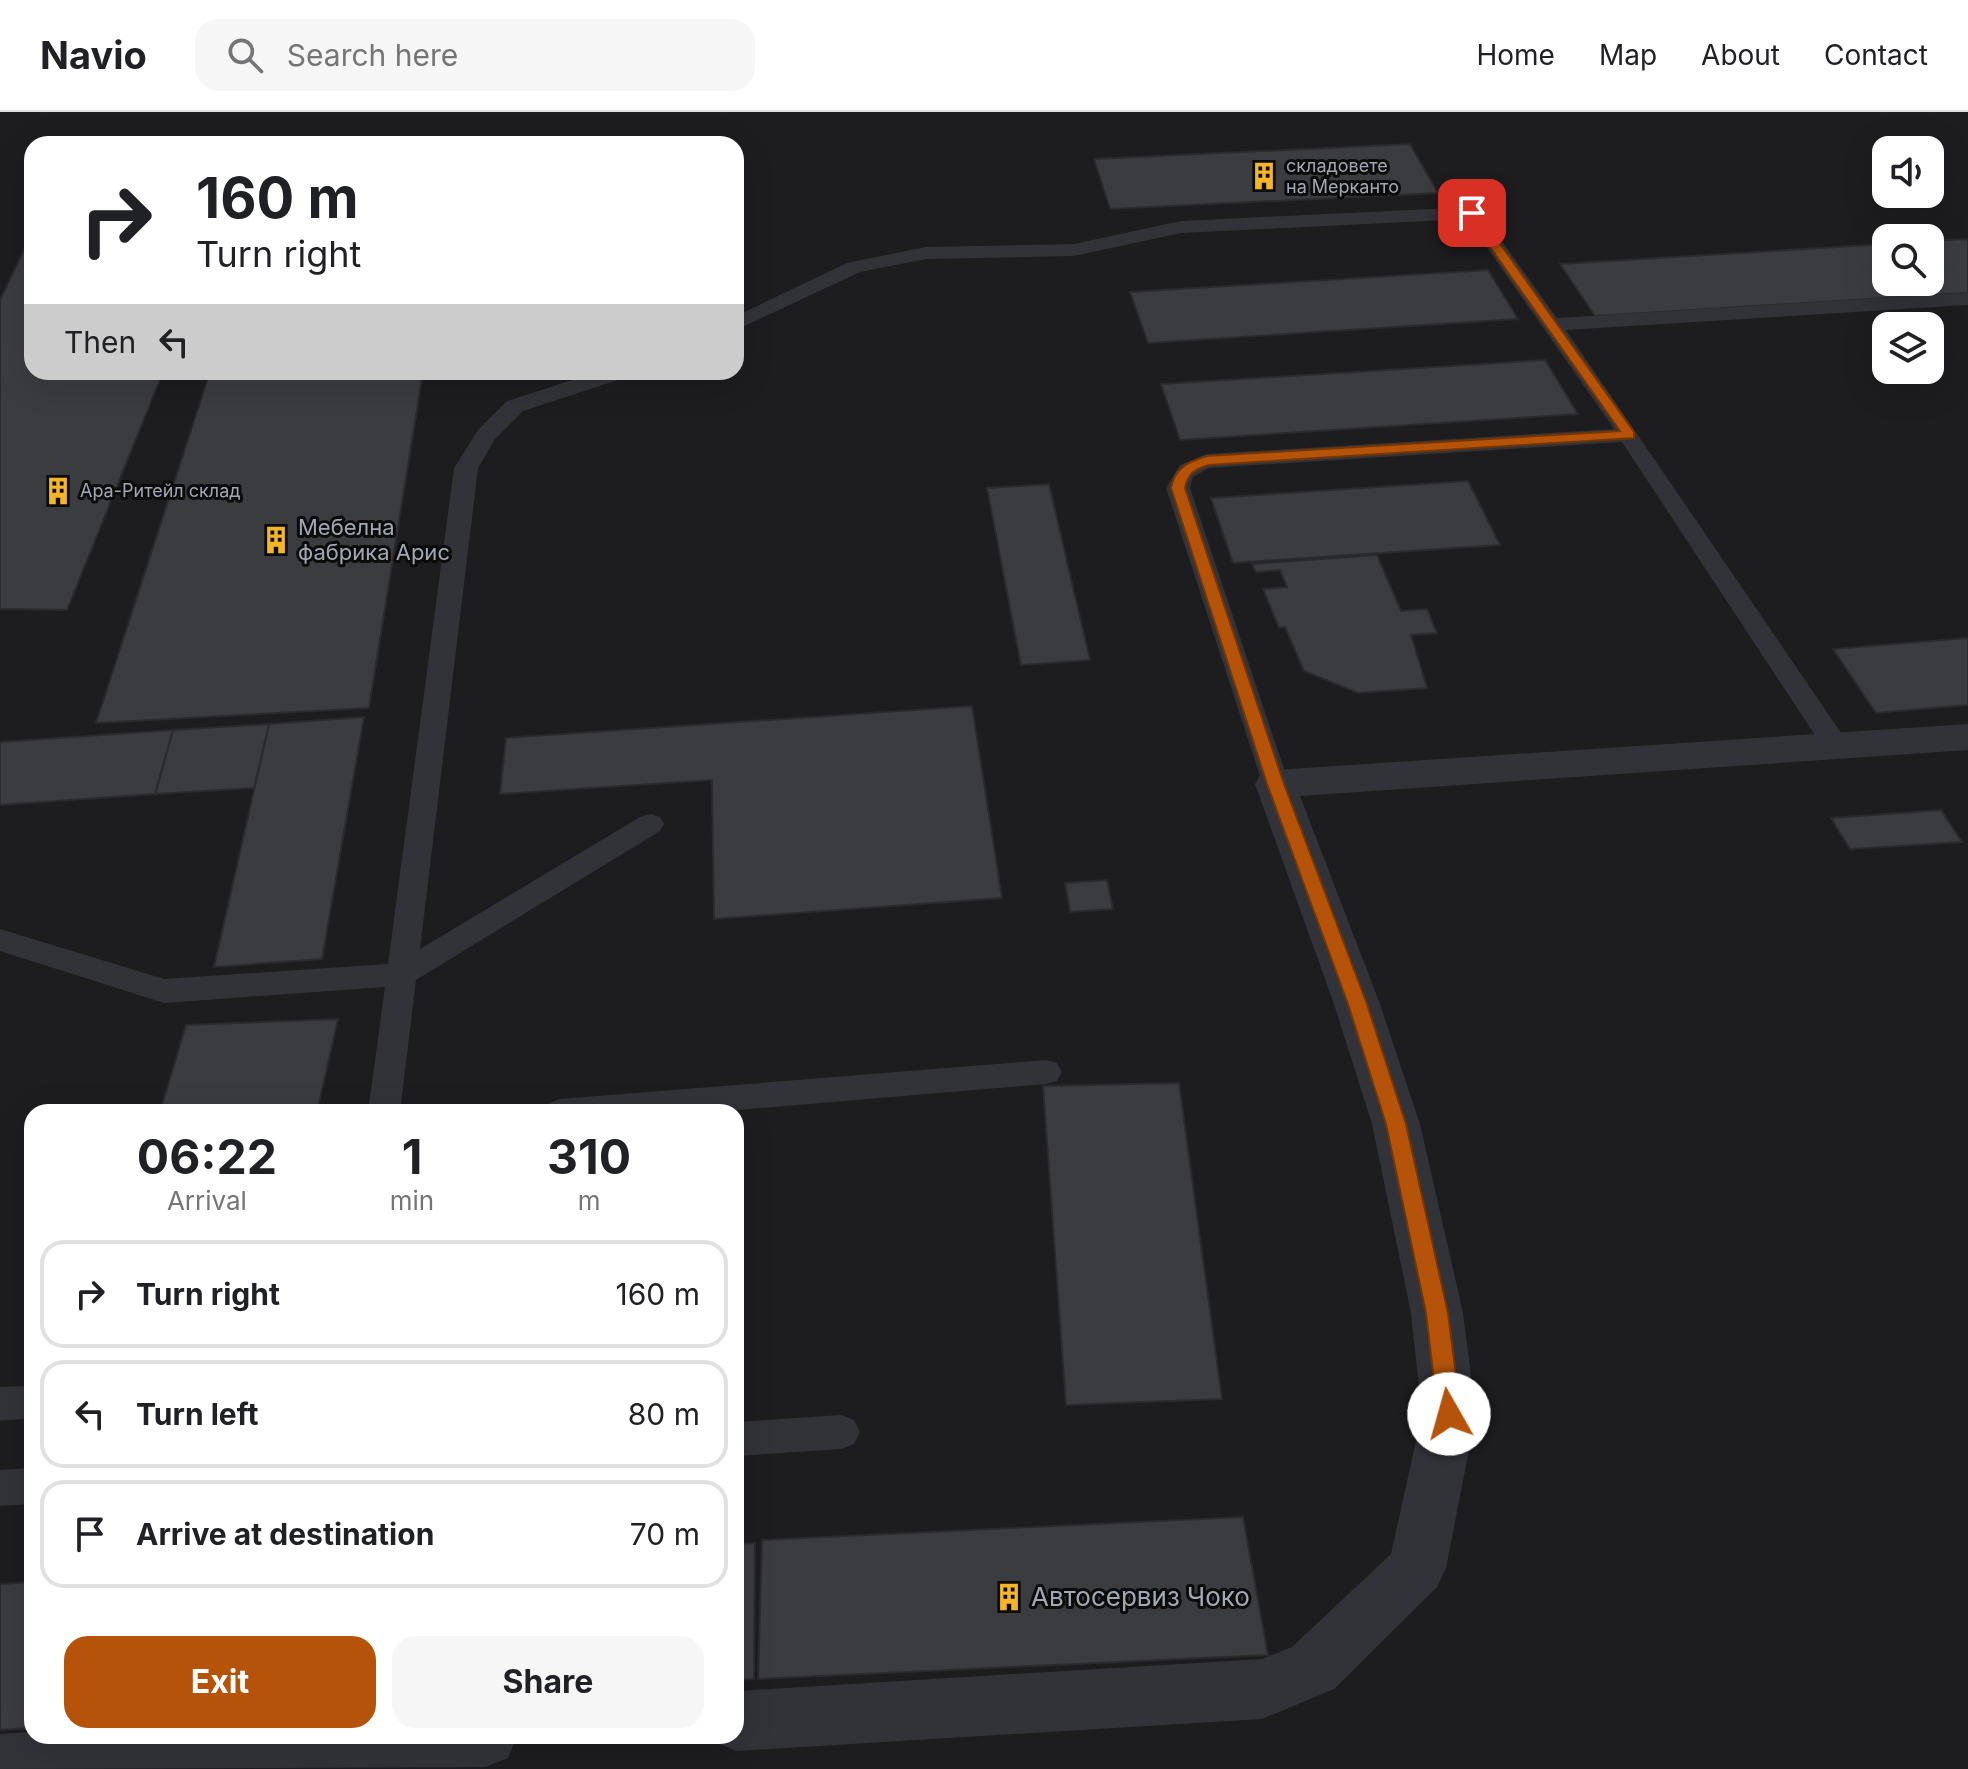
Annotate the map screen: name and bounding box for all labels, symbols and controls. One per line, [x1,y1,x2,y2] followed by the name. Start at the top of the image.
[195,19,755,91] search box
[40,32,147,78] text: Navio
[223,33,267,77] icon: search
[287,37,458,73] text: Search here
[1476,38,1555,72] text: Home
[1599,38,1657,72] text: Map
[1701,38,1780,72] text: About
[1824,38,1928,72] text: Contact
[1872,136,1944,384] map controls
[1872,136,1944,208] button: sound
[1286,155,1399,197] place label: складовете на Мерканто
[1249,161,1279,191] building icon: складовете на Мерканто
[196,164,359,232] text: 160 m
[64,168,168,272] icon: right
[1438,179,1506,247] pin
[1450,191,1494,235] icon: arrive
[1872,224,1944,296] button: search
[196,232,361,276] text: Turn right
[1872,312,1944,384] button: layers
[152,320,196,364] icon: left
[64,324,136,360] text: Then
[43,476,73,506] building icon: Ара-Ритейл склад
[80,480,241,501] place label: Ара-Ритейл склад
[298,514,450,565] place label: Мебелна фабрика Арис
[261,525,291,555] building icon: Мебелна фабрика Арис
[137,1127,277,1186] text: 06:22
[402,1127,422,1186] text: 1
[547,1127,631,1186] text: 310
[167,1185,247,1216] text: Arrival
[390,1185,434,1216] text: min
[578,1185,600,1216] text: m
[68,1272,112,1316] icon: right
[136,1276,280,1312] text: Turn right
[616,1276,700,1312] text: 160 m
[1407,1372,1491,1456] position arrow
[68,1392,112,1436] icon: left
[136,1396,258,1432] text: Turn left
[628,1396,700,1432] text: 80 m
[68,1512,112,1556] icon: arrive
[136,1516,434,1552] text: Arrive at destination
[630,1516,700,1552] text: 70 m
[1031,1581,1250,1612] place label: Автосервиз Чоко
[994,1582,1024,1612] building icon: Автосервиз Чоко
[64,1636,376,1728] button: Exit
[392,1636,704,1728] button: Share

